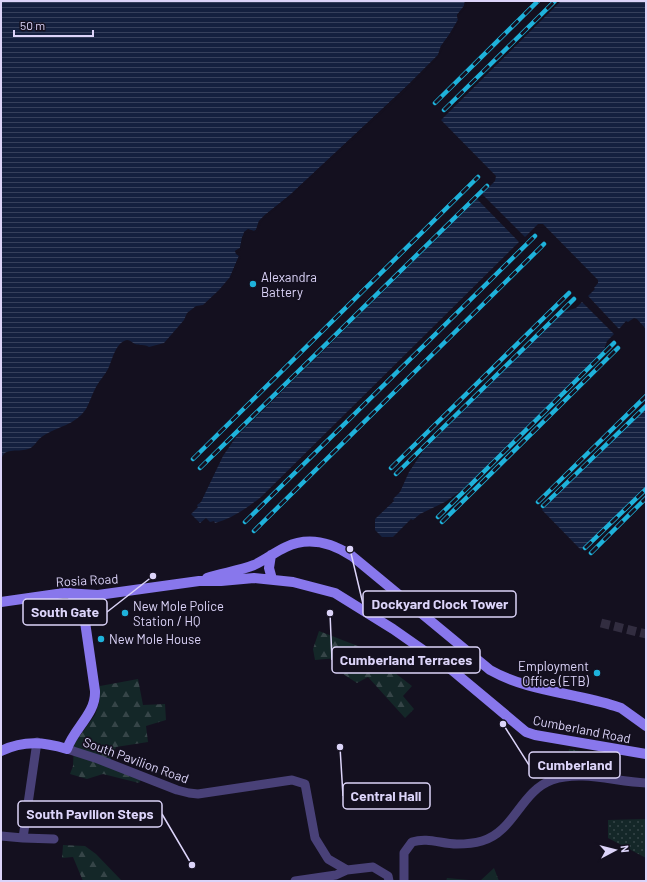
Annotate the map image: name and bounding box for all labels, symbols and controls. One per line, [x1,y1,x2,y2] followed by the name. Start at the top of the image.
[14,12,93,38] scale bar
[20,18,45,32] text: 50 m
[261,269,317,300] place label: Alexandra Battery
[248,279,258,289] marker: Alexandra Battery
[55,570,119,590] street label: Rosia Road
[363,591,516,617] callout: Dockyard Clock Tower
[372,595,509,612] text: Dockyard Clock Tower
[133,598,224,629] place label: New Mole Police Station / HQ
[23,599,107,625] callout: South Gate
[31,603,99,620] text: South Gate
[120,608,130,618] marker: New Mole Police Station / HQ
[109,631,201,647] place label: New Mole House
[96,634,106,644] marker: New Mole House
[332,647,480,673] callout: Cumberland Terraces
[340,651,472,668] text: Cumberland Terraces
[518,658,590,689] place label: Employment Office (ETB)
[592,668,602,678] marker: Employment Office (ETB)
[532,712,632,746] street label: Cumberland Road
[81,733,191,787] street label: South Pavilion Road
[529,752,620,778] callout: Cumberland
[537,756,613,773] text: Cumberland
[343,783,430,809] callout: Central Hall
[350,787,422,804] text: Central Hall
[18,801,162,827] callout: South Pavilion Steps
[26,805,154,822] text: South Pavilion Steps
[595,830,635,870] north arrow
[619,844,632,853] text: N

